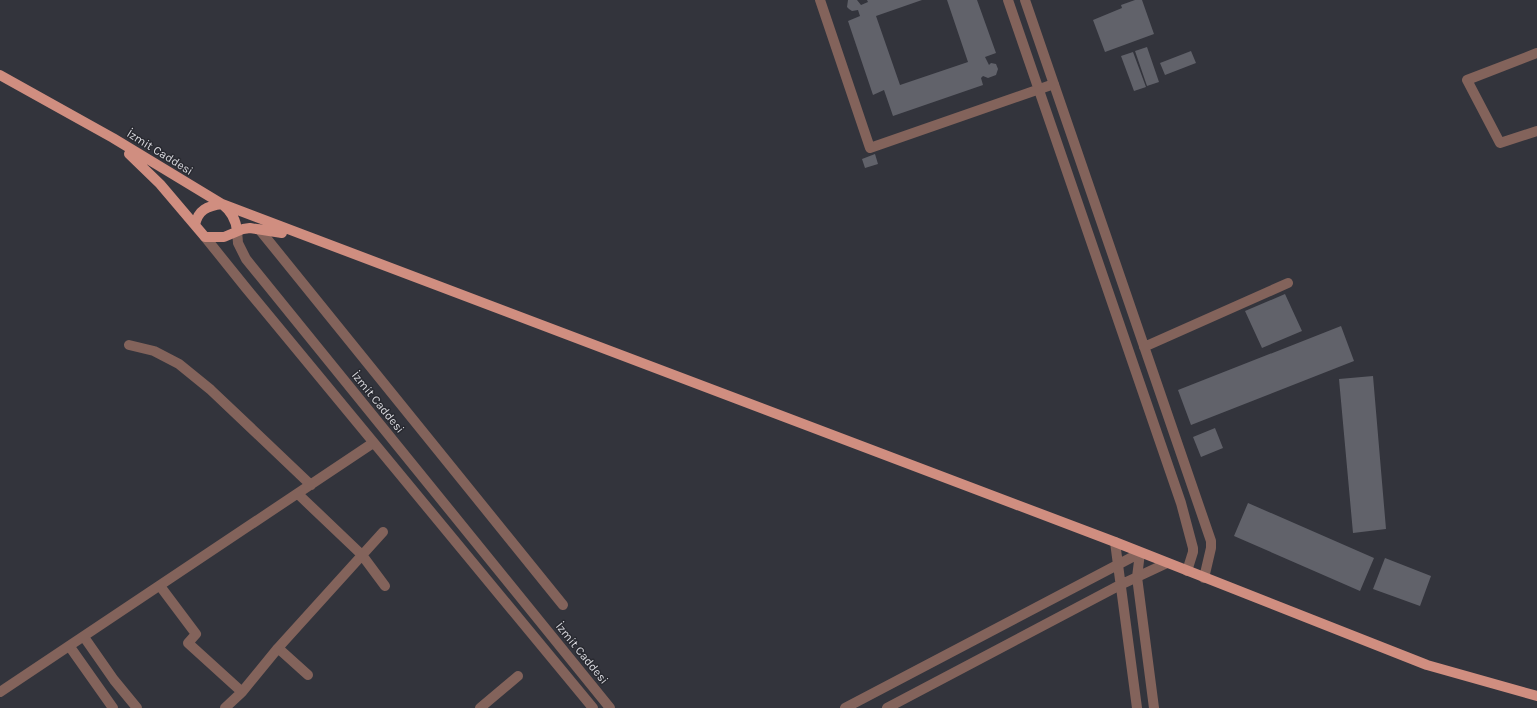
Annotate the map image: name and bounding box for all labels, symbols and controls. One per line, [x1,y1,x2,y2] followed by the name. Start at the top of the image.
[124,126,196,178] street label: İzmit Caddesi
[349,368,407,436] street label: İzmit Caddesi
[553,619,611,687] street label: İzmit Caddesi

